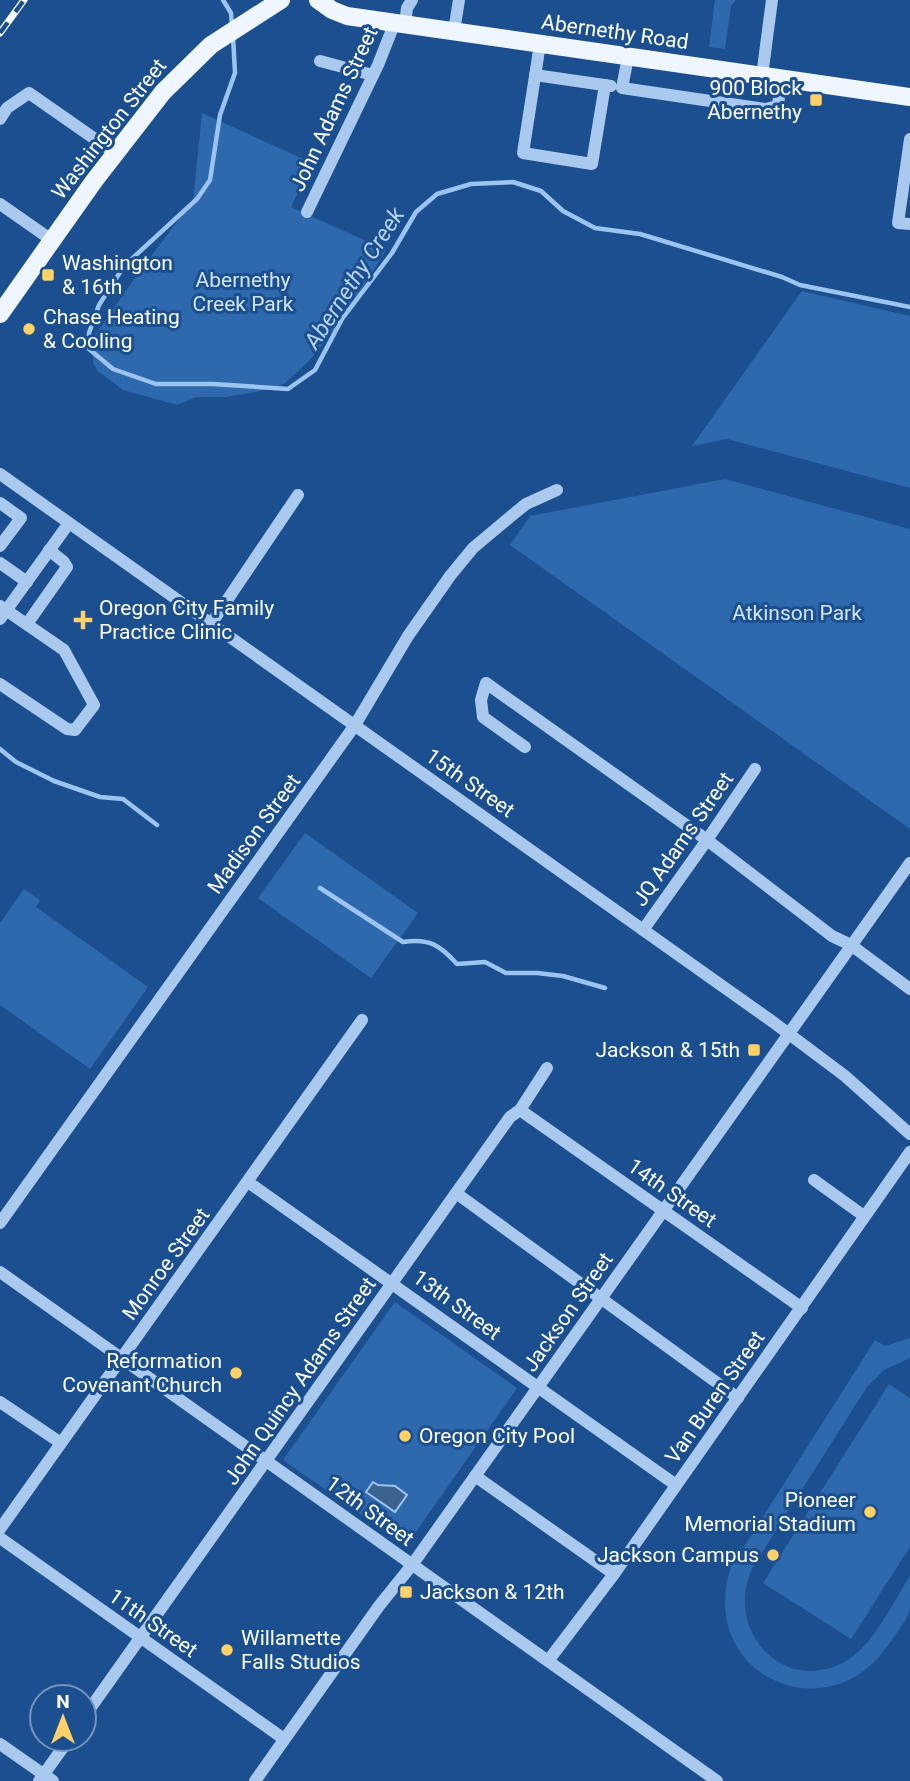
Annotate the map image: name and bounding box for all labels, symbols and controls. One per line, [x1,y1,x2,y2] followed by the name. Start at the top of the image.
[540,10,690,54] street label: Abernethy Road
[285,23,383,195] street label: John Adams Street
[47,54,171,204] street label: Washington Street
[707,76,802,124] place label: 900 Block Abernethy
[808,92,824,108] marker: 900 Block Abernethy
[298,202,411,355] water label: Abernethy Creek
[62,251,173,299] place label: Washington & 16th
[40,267,56,283] marker: Washington & 16th
[192,268,294,316] park label: Abernethy Creek Park
[43,305,180,353] place label: Chase Heating & Cooling
[21,321,37,337] marker: Chase Heating & Cooling
[99,596,274,644] place label: Oregon City Family Practice Clinic
[732,601,862,625] park label: Atkinson Park
[73,610,93,630] marker: Oregon City Family Practice Clinic
[421,744,519,822] street label: 15th Street
[628,767,738,911] street label: JQ Adams Street
[203,770,305,898] street label: Madison Street
[595,1038,740,1062] place label: Jackson & 15th
[746,1042,762,1058] marker: Jackson & 15th
[623,1154,721,1232] street label: 14th Street
[117,1203,215,1325] street label: Monroe Street
[518,1248,618,1376] street label: Jackson Street
[408,1265,506,1345] street label: 13th Street
[219,1273,381,1489] street label: John Quincy Adams Street
[660,1326,770,1468] street label: Van Buren Street
[62,1349,222,1397] place label: Reformation Covenant Church
[228,1365,244,1381] marker: Reformation Covenant Church
[419,1424,575,1448] place label: Oregon City Pool
[397,1428,413,1444] marker: Oregon City Pool
[321,1471,419,1551] street label: 12th Street
[684,1488,856,1536] place label: Pioneer Memorial Stadium
[862,1504,878,1520] marker: Pioneer Memorial Stadium
[597,1543,759,1567] place label: Jackson Campus
[765,1547,781,1563] marker: Jackson Campus
[420,1580,565,1604] place label: Jackson & 12th
[104,1584,202,1662] street label: 11th Street
[398,1584,414,1600] marker: Jackson & 12th
[241,1626,361,1674] place label: Willamette Falls Studios
[219,1642,235,1658] marker: Willamette Falls Studios
[28,1683,98,1753] north arrow
[56,1690,70,1713] text: N

